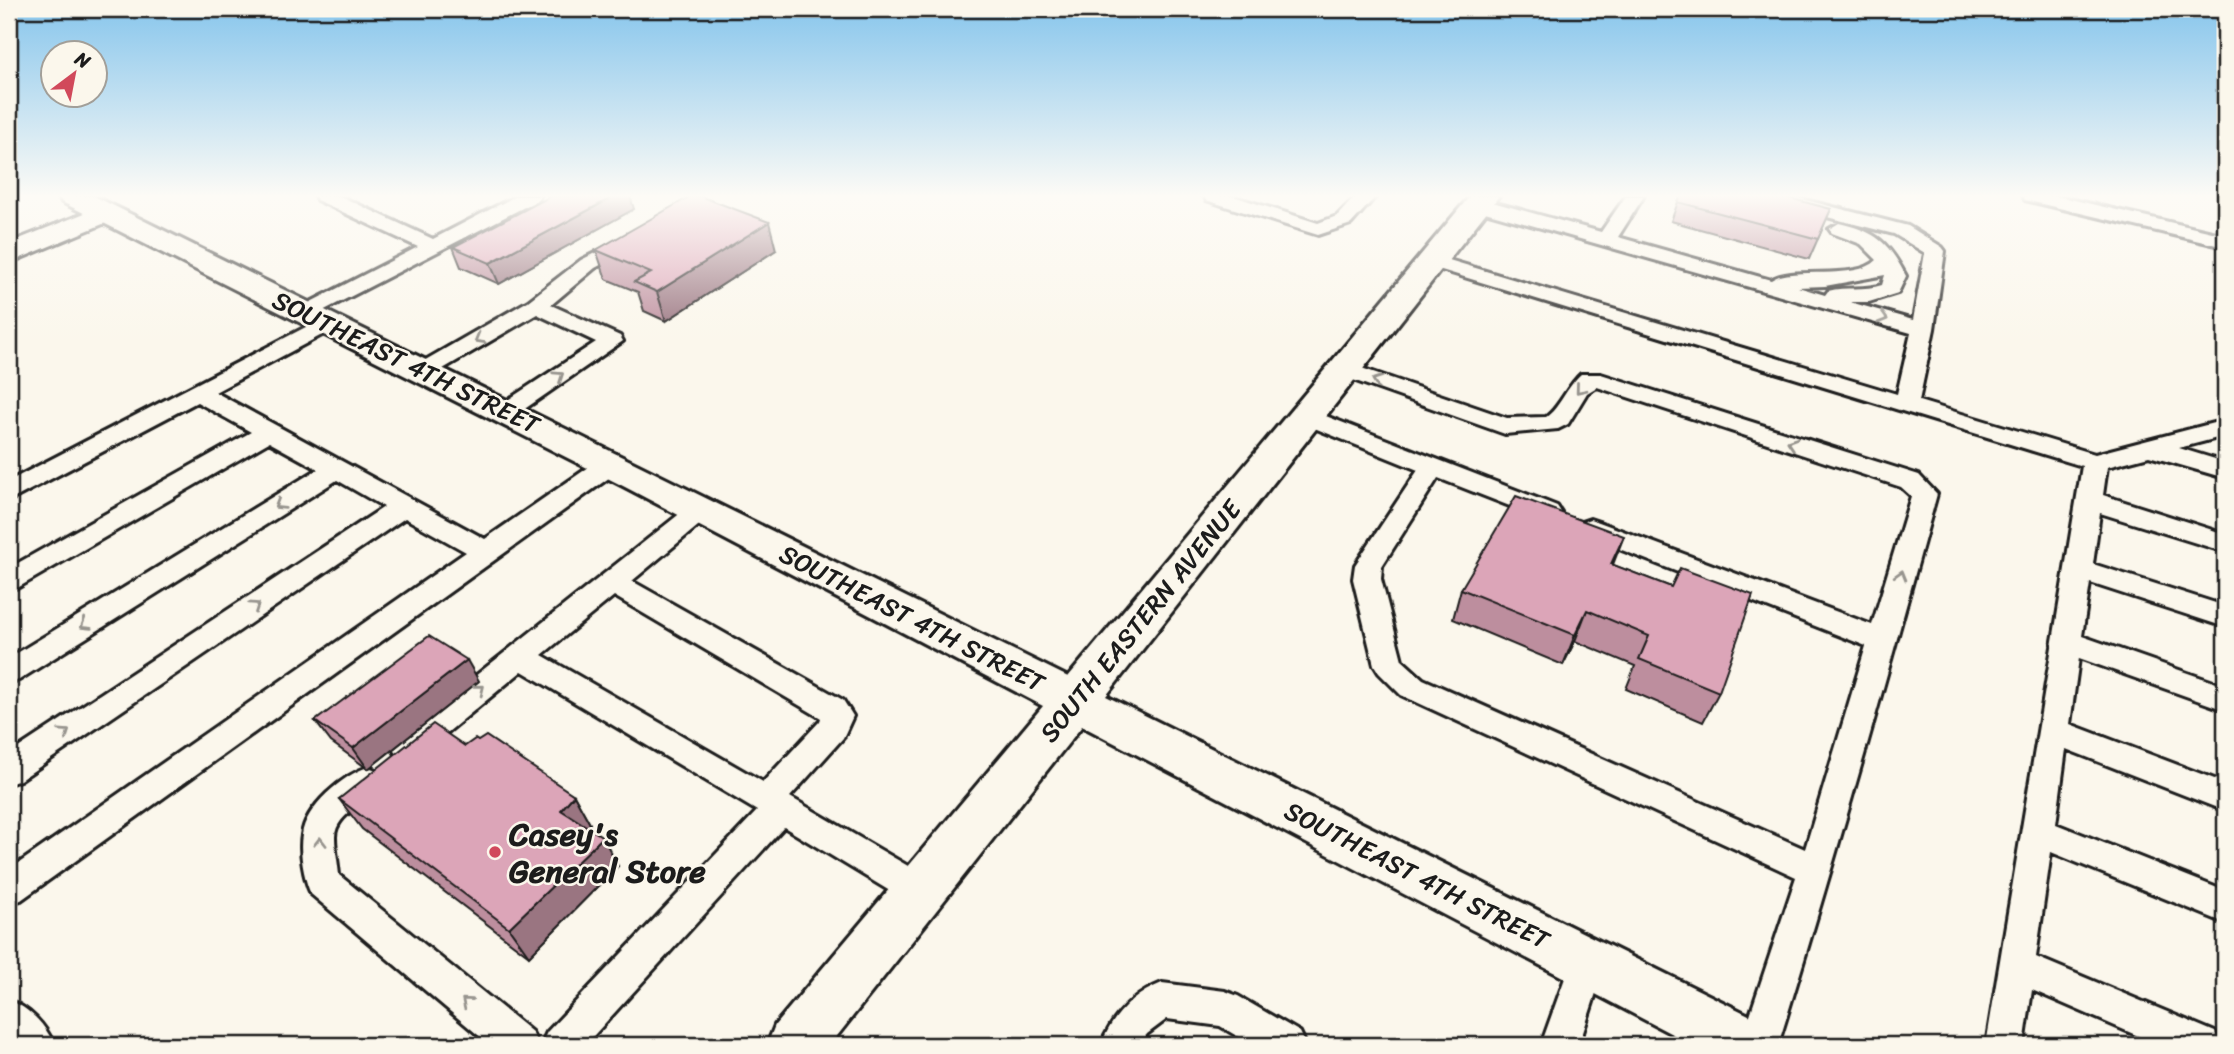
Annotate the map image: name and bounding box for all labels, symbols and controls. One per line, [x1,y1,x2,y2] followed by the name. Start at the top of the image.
[38,38,108,108] north arrow
[68,42,98,78] text: N
[264,277,550,448] street label: SOUTHEAST 4TH STREET
[1877,310,1889,325] one-way arrow
[474,331,487,344] one-way arrow
[551,372,564,385] one-way arrow
[1372,375,1384,389] one-way arrow
[1575,381,1588,394] one-way arrow
[1787,436,1799,451] one-way arrow
[1027,488,1254,753] street label: SOUTH EASTERN AVENUE
[273,497,286,510] one-way arrow
[771,531,1055,706] street label: SOUTHEAST 4TH STREET
[1893,569,1908,581] one-way arrow
[247,602,260,615] one-way arrow
[80,616,93,629] one-way arrow
[471,685,484,697] one-way arrow
[58,728,71,741] one-way arrow
[1276,788,1560,963] street label: SOUTHEAST 4TH STREET
[508,806,706,900] place label: Casey's General Store
[312,836,328,847] one-way arrow
[487,844,503,860] marker: Casey's General Store
[462,998,475,1010] one-way arrow

